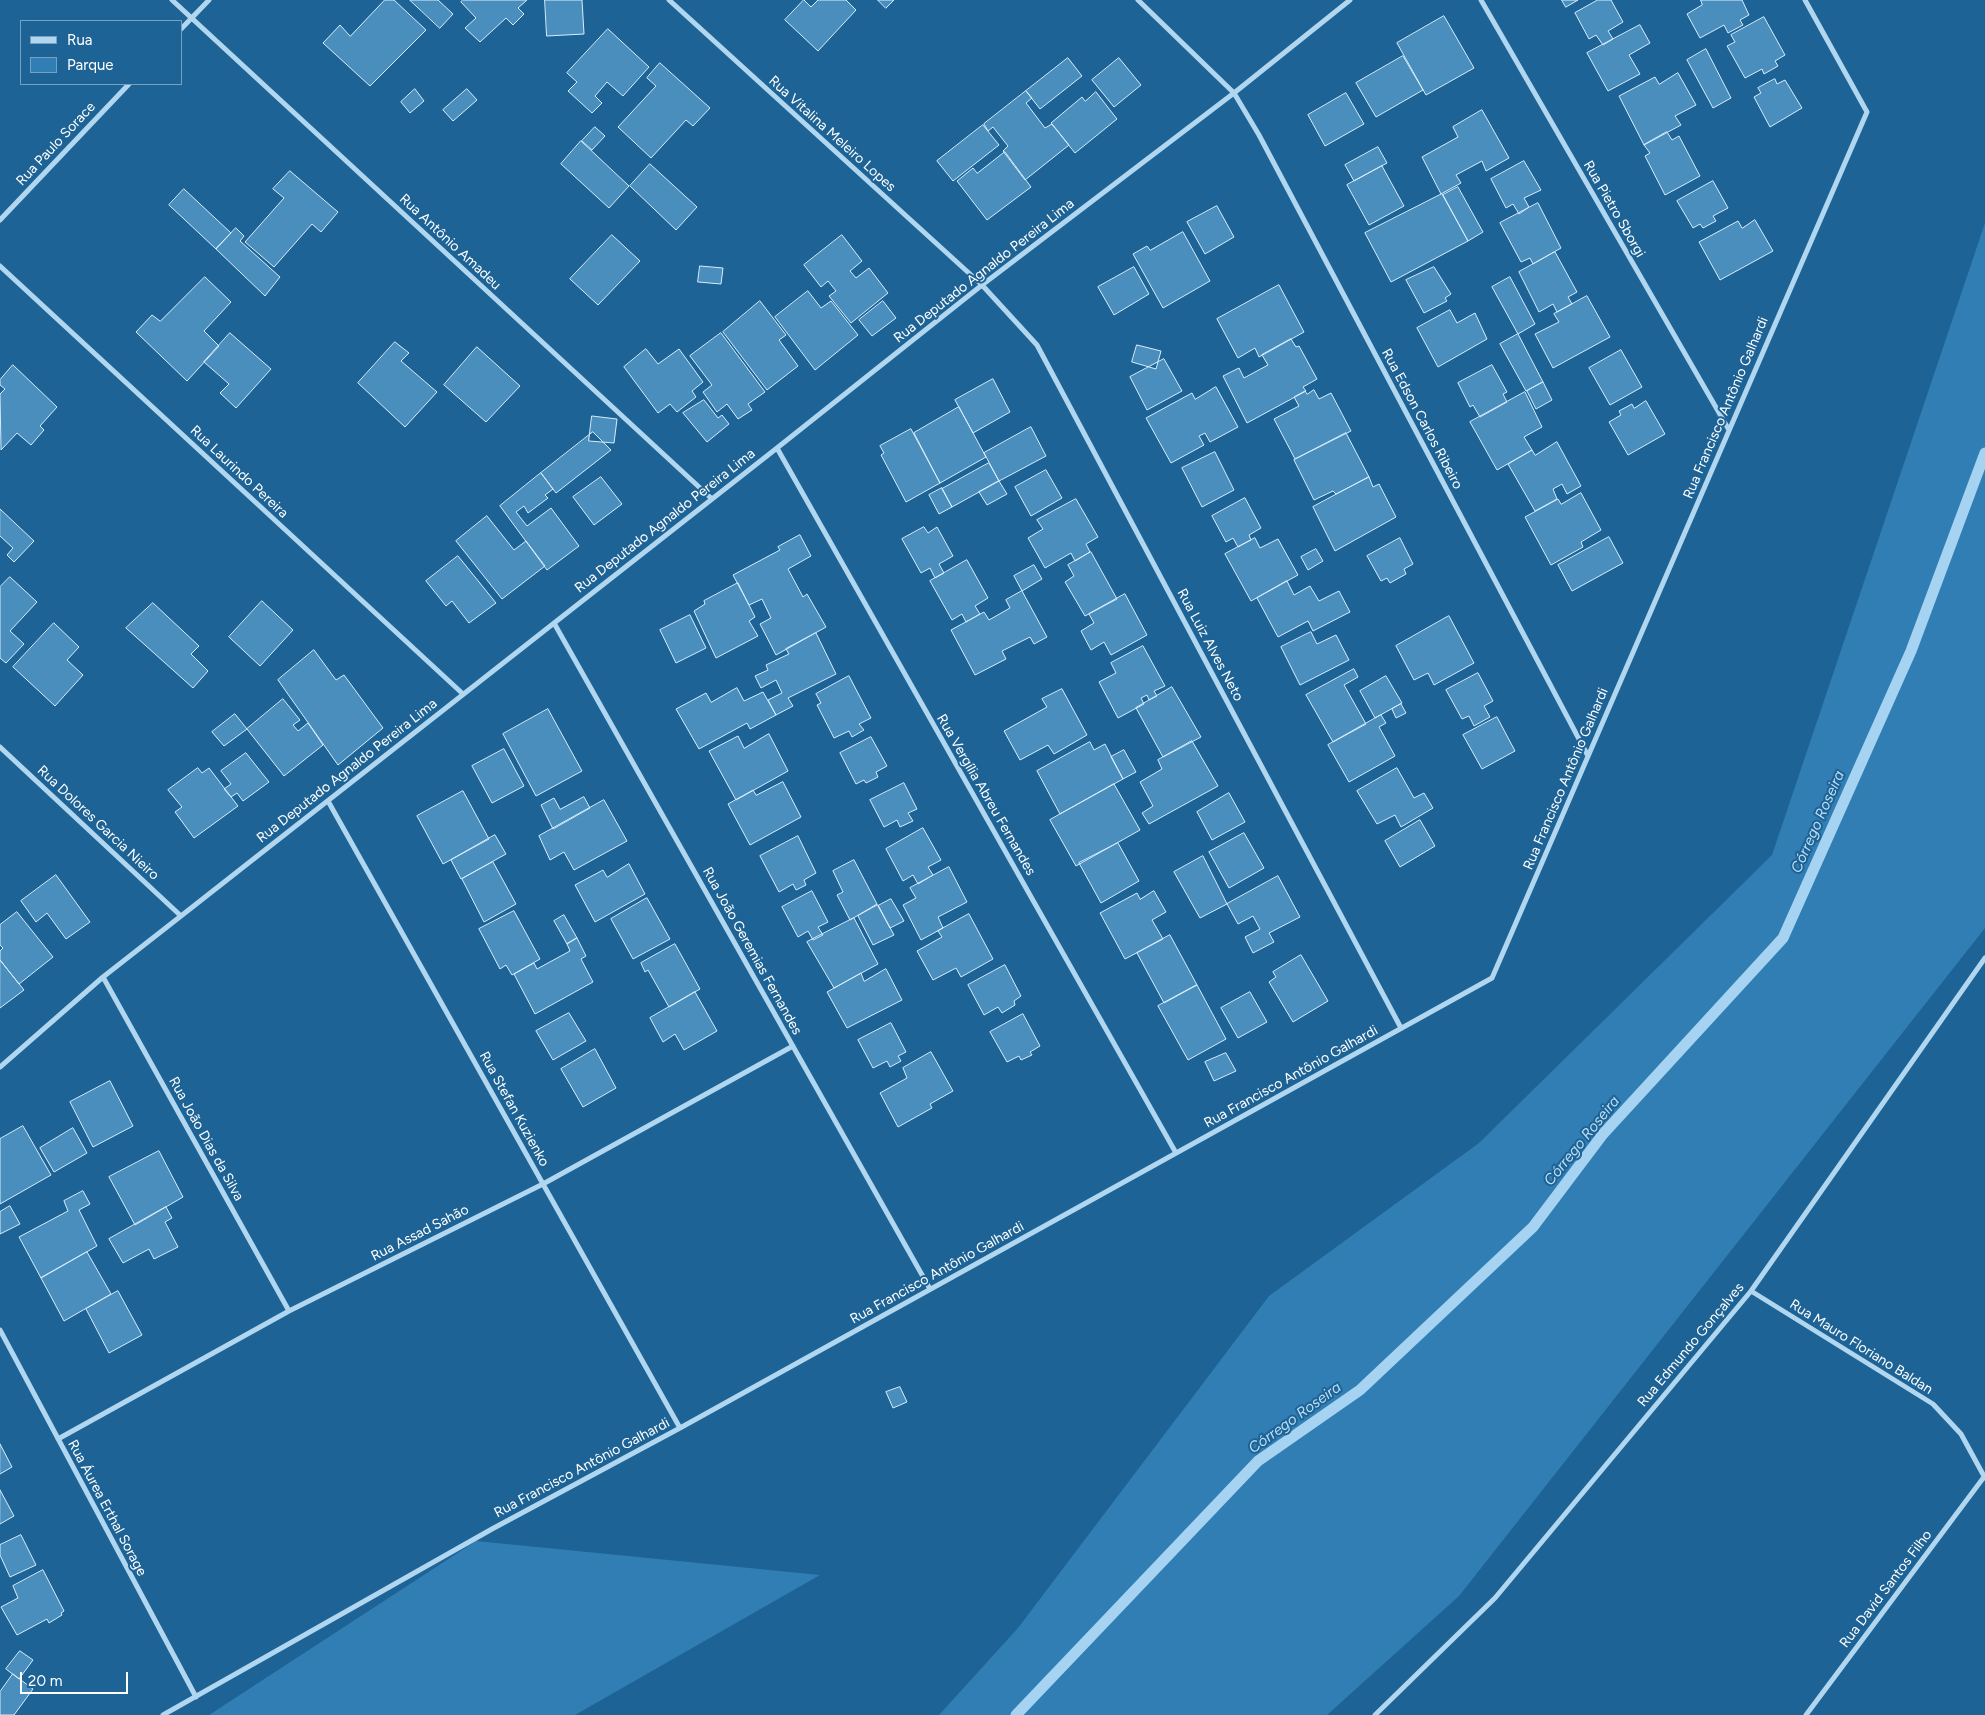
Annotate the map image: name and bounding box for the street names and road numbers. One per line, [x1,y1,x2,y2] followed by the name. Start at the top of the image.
[765,73,899,195] street label: Rua Vitalina Meleiro Lopes
[13,99,99,189] street label: Rua Paulo Sorace
[1580,158,1648,260] street label: Rua Pietro Sborgi
[396,191,504,293] street label: Rua Antônio Amadeu
[890,195,1078,347] street label: Rua Deputado Agnaldo Pereira Lima
[1680,314,1772,502] street label: Rua Francisco Antônio Galhardi
[1378,346,1466,492] street label: Rua Edson Carlos Ribeiro
[186,422,292,522] street label: Rua Laurindo Pereira
[571,445,759,597] street label: Rua Deputado Agnaldo Pereira Lima
[1173,586,1247,704] street label: Rua Luiz Alves Neto
[1520,685,1612,873] street label: Rua Francisco Antônio Galhardi
[253,695,441,847] street label: Rua Deputado Agnaldo Pereira Lima
[933,711,1039,879] street label: Rua Vergília Abreu Fernandes
[34,762,162,884] street label: Rua Dolores Garcia Nieiro
[699,864,805,1038] street label: Rua João Geremias Fernandes
[1201,1022,1381,1132] street label: Rua Francisco Antônio Galhardi
[475,1049,553,1169] street label: Rua Stefan Kuzienko
[165,1074,247,1204] street label: Rua João Dias da Silva
[368,1201,472,1265] street label: Rua Assad Sahão
[847,1218,1027,1328] street label: Rua Francisco Antônio Galhardi
[1634,1280,1748,1410] street label: Rua Edmundo Gonçalves
[1786,1296,1936,1398] street label: Rua Mauro Floriano Baldan
[491,1415,673,1521] street label: Rua Francisco Antônio Galhardi
[64,1437,150,1579] street label: Rua Áurea Erthal Sorage
[1836,1527,1936,1651] street label: Rua David Santos Filho

